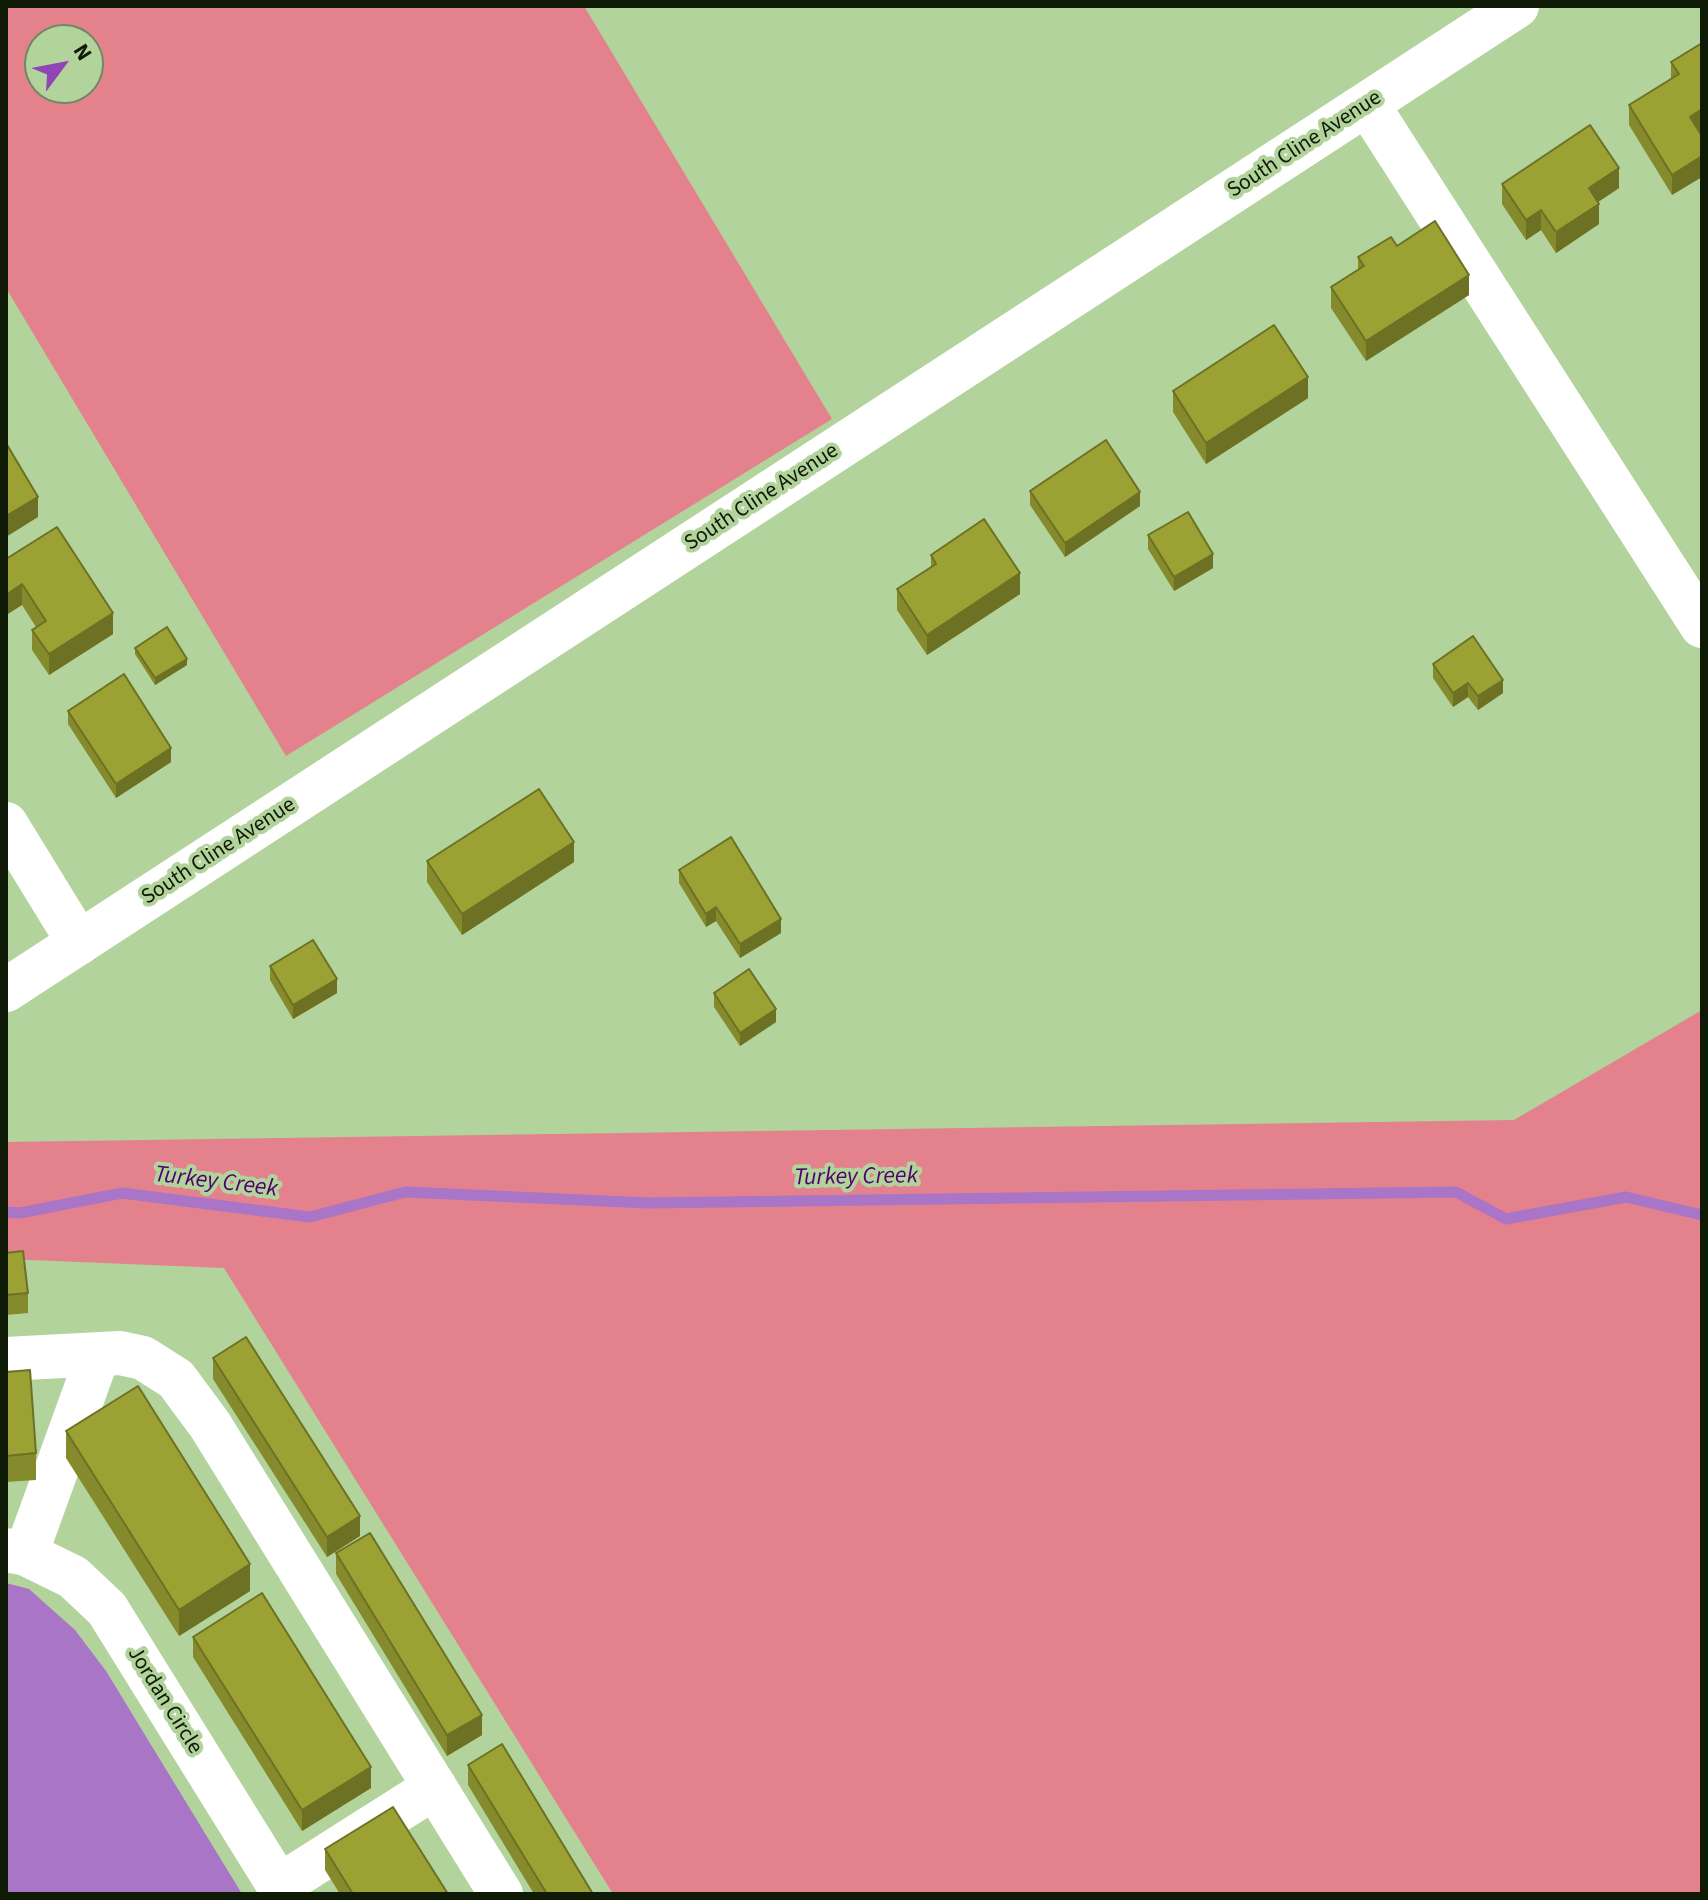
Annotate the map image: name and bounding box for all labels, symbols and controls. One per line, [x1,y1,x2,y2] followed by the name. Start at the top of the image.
[24,24,104,104] north arrow
[65,38,100,67] text: N
[1223,85,1387,205] street label: South Cline Avenue
[680,438,844,558] street label: South Cline Avenue
[137,792,301,912] street label: South Cline Avenue
[153,1161,279,1205] water label: Turkey Creek
[794,1163,918,1193] water label: Turkey Creek
[121,1642,207,1760] street label: Jordan Circle

